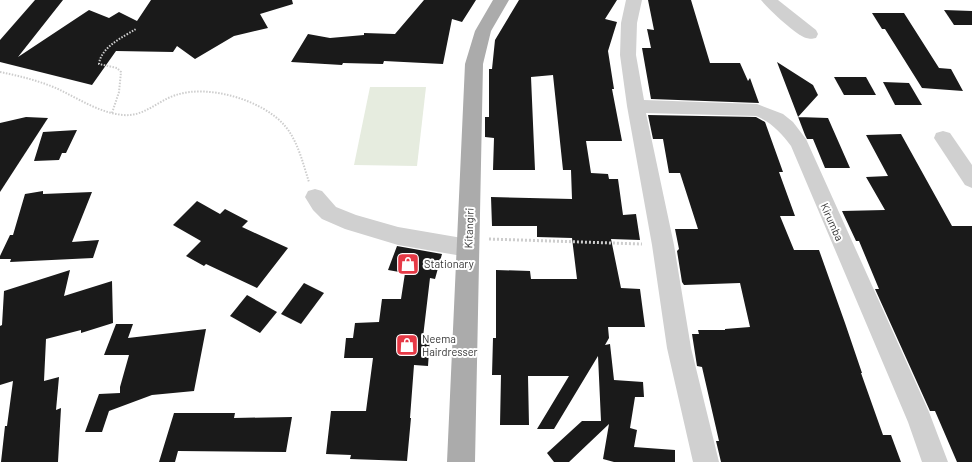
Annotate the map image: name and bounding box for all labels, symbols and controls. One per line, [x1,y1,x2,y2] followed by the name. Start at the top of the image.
[818,201,847,243] street label: Kirumba
[461,207,476,248] street label: Kitangiri
[395,251,421,277] shop icon: Stationary
[424,257,474,270] place label: Stationary
[394,332,420,358] shop icon: Neema Hairdresser
[422,332,478,358] place label: Neema Hairdresser

